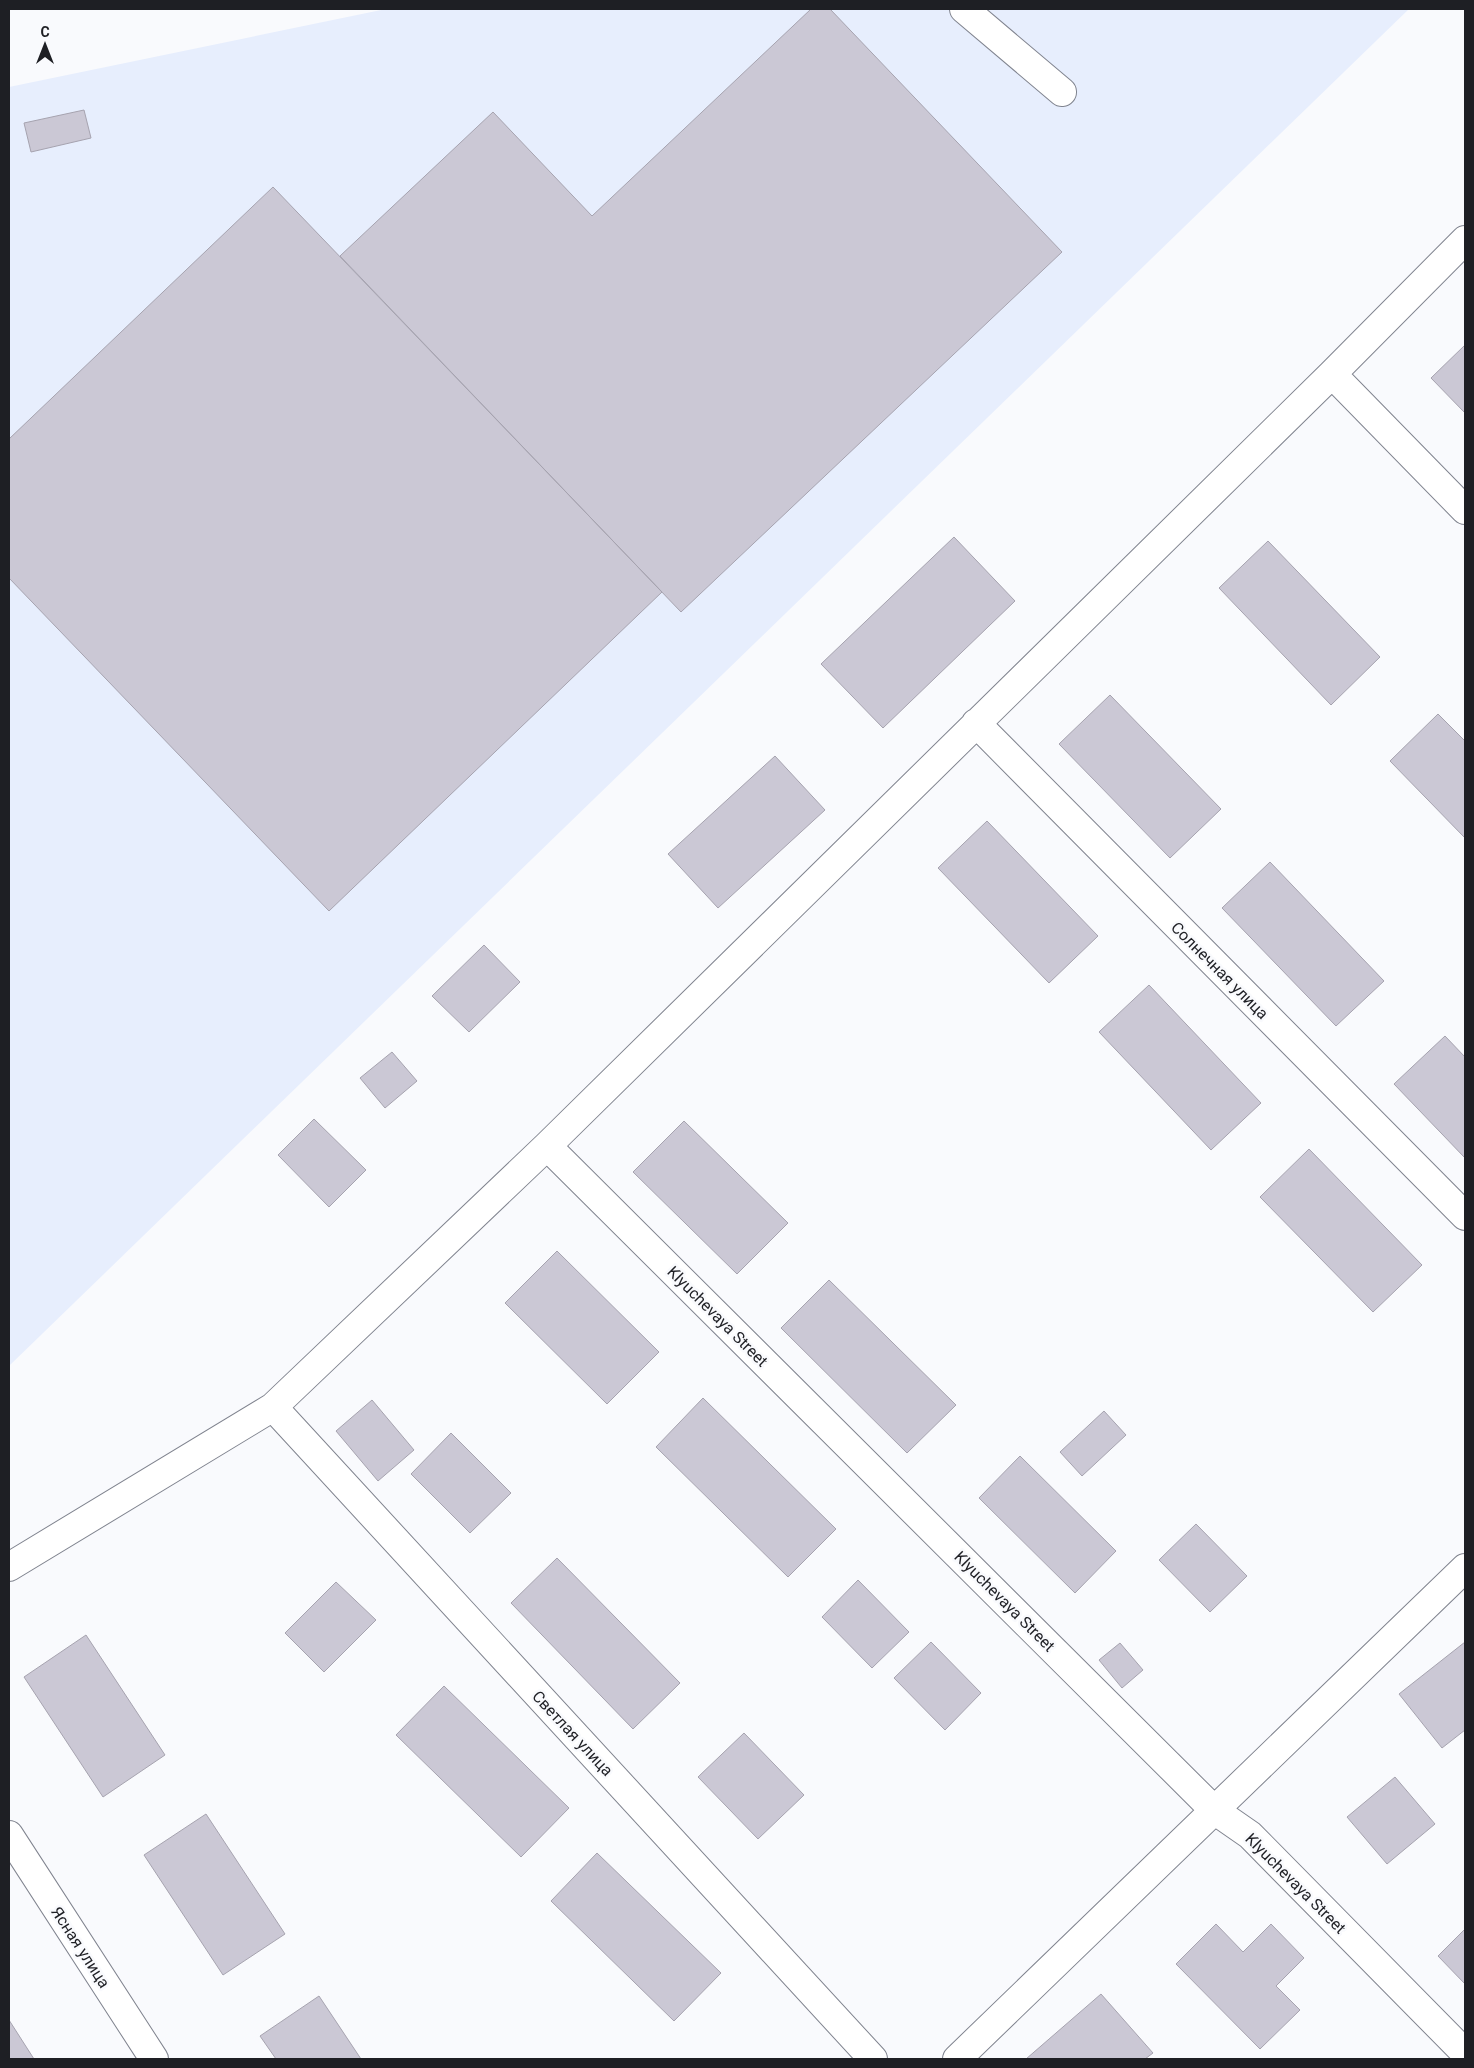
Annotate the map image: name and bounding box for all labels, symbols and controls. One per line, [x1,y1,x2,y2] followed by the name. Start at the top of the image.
[20,20,70,70] north arrow
[40,24,50,40] text: С
[1167,918,1272,1023] street label: Солнечная улица
[663,1262,772,1371] street label: Klyuchevaya Street
[950,1547,1059,1656] street label: Klyuchevaya Street
[528,1687,617,1780] street label: Светлая улица
[1241,1829,1350,1938] street label: Klyuchevaya Street
[47,1903,114,1992] street label: Ясная улица

